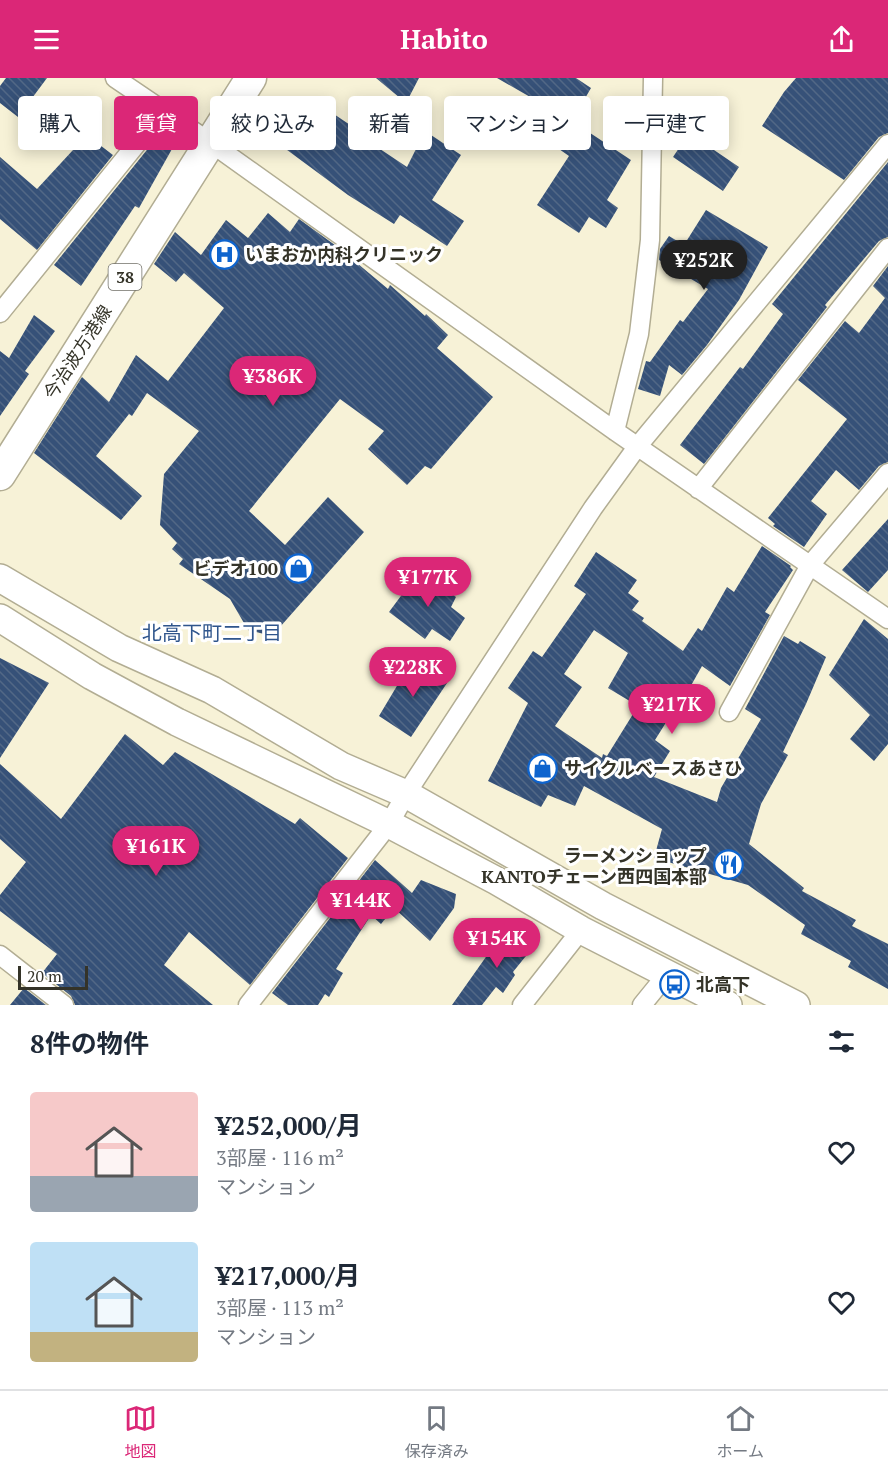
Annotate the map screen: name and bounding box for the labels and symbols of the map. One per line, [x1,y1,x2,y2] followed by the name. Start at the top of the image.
[208,238,240,270] hospital icon: いまおか内科クリニック
[662,240,746,291] pin: ¥252K
[245,242,443,266] place label: いまおか内科クリニック
[108,264,142,290] road number: 38
[38,300,116,404] street label: 今治波方港線
[231,356,315,407] pin: ¥386K
[283,552,315,584] shop icon: ビデオ100
[193,556,278,580] place label: ビデオ100
[386,557,470,608] pin: ¥177K
[142,619,282,646] district label: 北高下町二丁目
[371,647,455,698] pin: ¥228K
[630,684,714,735] pin: ¥217K
[527,752,559,784] shop icon: サイクルベースあさひ
[564,756,742,780] place label: サイクルベースあさひ
[114,826,198,877] pin: ¥161K
[481,843,707,888] place label: ラーメンショップ KANTOチェーン西四国本部
[712,849,744,881] restaurant icon: ラーメンショップ KANTOチェーン西四国本部
[319,880,403,931] pin: ¥144K
[455,918,539,969] pin: ¥154K
[18,963,88,990] scale bar
[659,968,691,1000] bus stop icon: 北高下
[696,972,750,996] place label: 北高下

